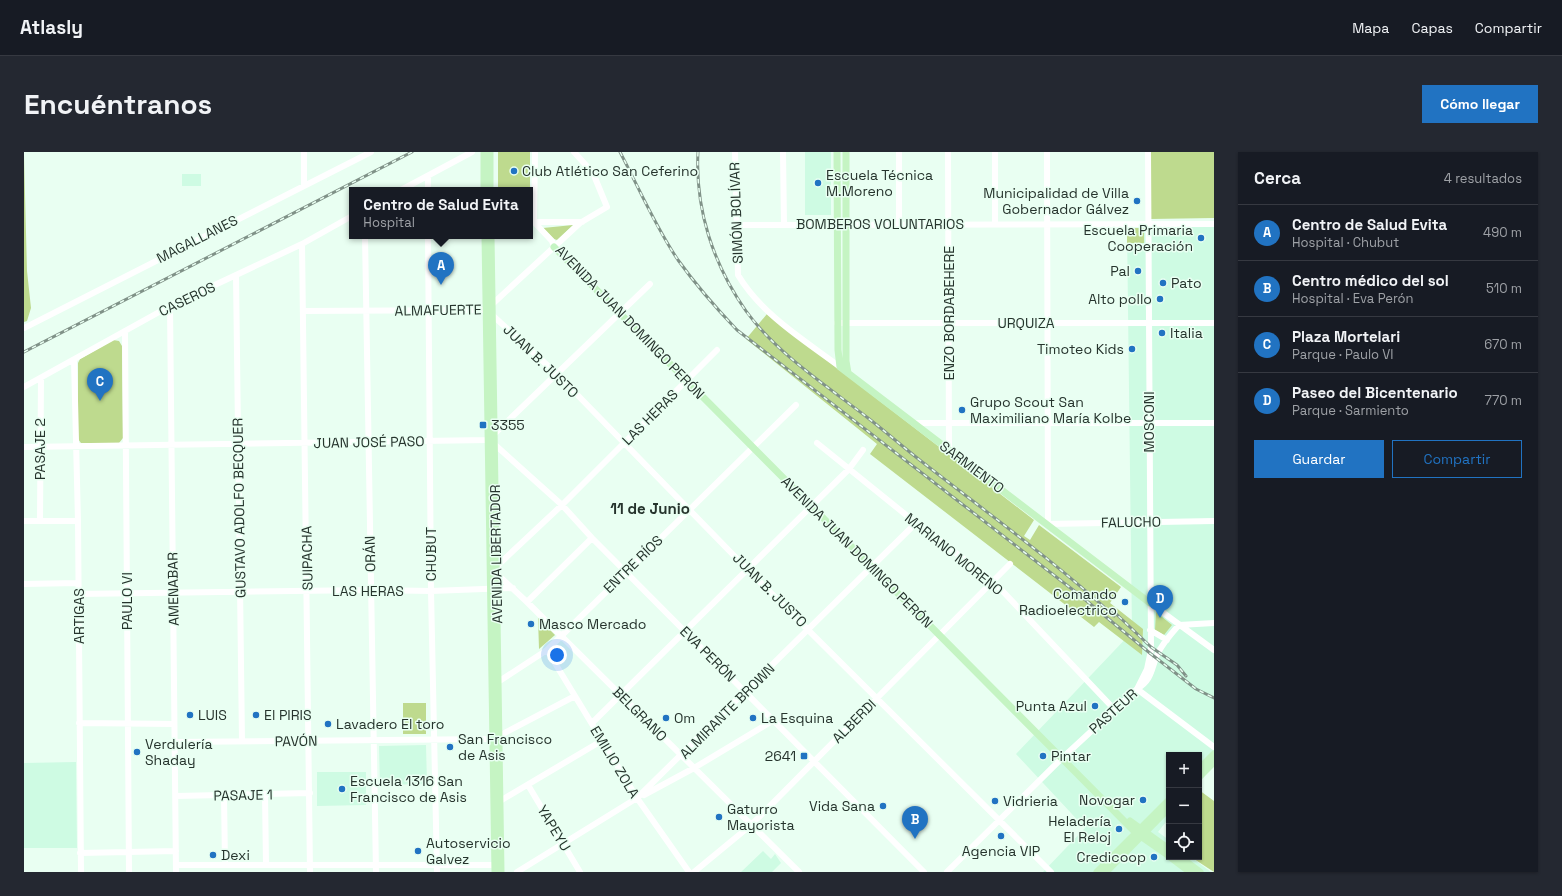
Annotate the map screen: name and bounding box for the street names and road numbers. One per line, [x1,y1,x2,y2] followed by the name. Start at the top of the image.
[725,162,747,264] street label: SIMÓN BOLÍVAR
[153,211,241,267] street label: MAGALLANES
[796,215,964,233] street label: BOMBEROS VOLUNTARIOS
[552,241,708,403] street label: AVENIDA JUAN DOMINGO PERÓN
[940,246,958,380] street label: ENZO BORDABEHERE
[156,278,218,320] street label: CASEROS
[394,300,482,320] street label: ALMAFUERTE
[997,314,1055,332] street label: URQUIZA
[499,320,583,402] street label: JUAN B. JUSTO
[618,385,682,449] street label: LAS HERAS
[1140,391,1158,453] street label: MOSCONI
[31,418,49,480] street label: PASAJE 2
[228,418,250,598] street label: GUSTAVO ADOLFO BECQUER
[313,432,425,452] street label: JUAN JOSÉ PASO
[936,437,1008,497] street label: SARMIENTO
[777,472,937,632] street label: AVENIDA JUAN DOMINGO PERÓN
[486,484,506,624] street label: AVENIDA LIBERTADOR
[901,509,1007,599] street label: MARIANO MORENO
[1101,512,1161,532] street label: FALUCHO
[297,525,317,590] street label: SUIPACHA
[422,527,440,581] street label: CHUBUT
[599,531,667,597] street label: ENTRE RÍOS
[361,536,379,572] street label: ORÁN
[729,549,811,631] street label: JUAN B. JUSTO
[163,552,183,626] street label: AMENABAR
[118,572,136,630] street label: PAULO VI
[332,582,404,600] street label: LAS HERAS
[70,588,88,644] street label: ARTIGAS
[676,622,740,686] street label: EVA PERÓN
[676,660,778,762] street label: ALMIRANTE BROWN
[609,683,671,745] street label: BELGRANO
[1085,685,1141,737] street label: PASTEUR
[828,695,880,747] street label: ALBERDI
[586,723,644,802] street label: EMILIO ZOLA
[274,732,318,750] street label: PAVÓN
[213,785,273,805] street label: PASAJE 1
[533,802,575,854] street label: YAPEYU

